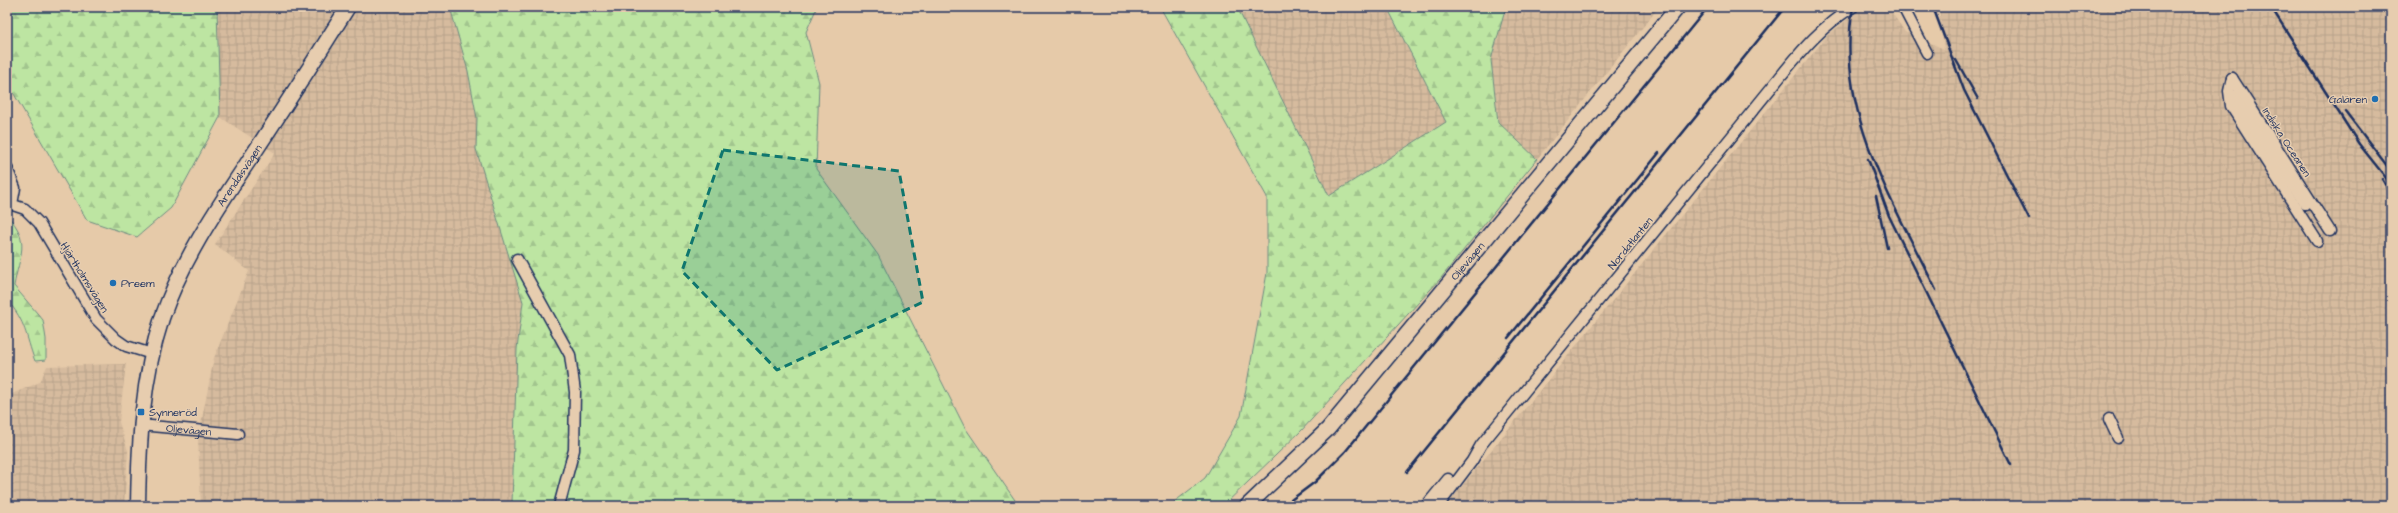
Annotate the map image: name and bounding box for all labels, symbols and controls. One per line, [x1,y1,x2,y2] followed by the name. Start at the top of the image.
[2329,92,2367,107] place label: Galären
[2370,94,2380,104] marker: Galären
[2259,105,2315,180] street label: Indiska Oceanen
[214,141,266,210] street label: Arendalsvägen
[1605,214,1657,273] street label: Nordatlanten
[56,239,113,316] street label: Hjärtholmsvägen
[1447,239,1488,284] street label: Oljevägen
[121,276,155,291] place label: Preem
[108,278,118,288] marker: Preem
[149,405,197,421] place label: Synneröd
[136,407,146,417] marker: Synneröd
[165,420,213,440] street label: Oljevägen

